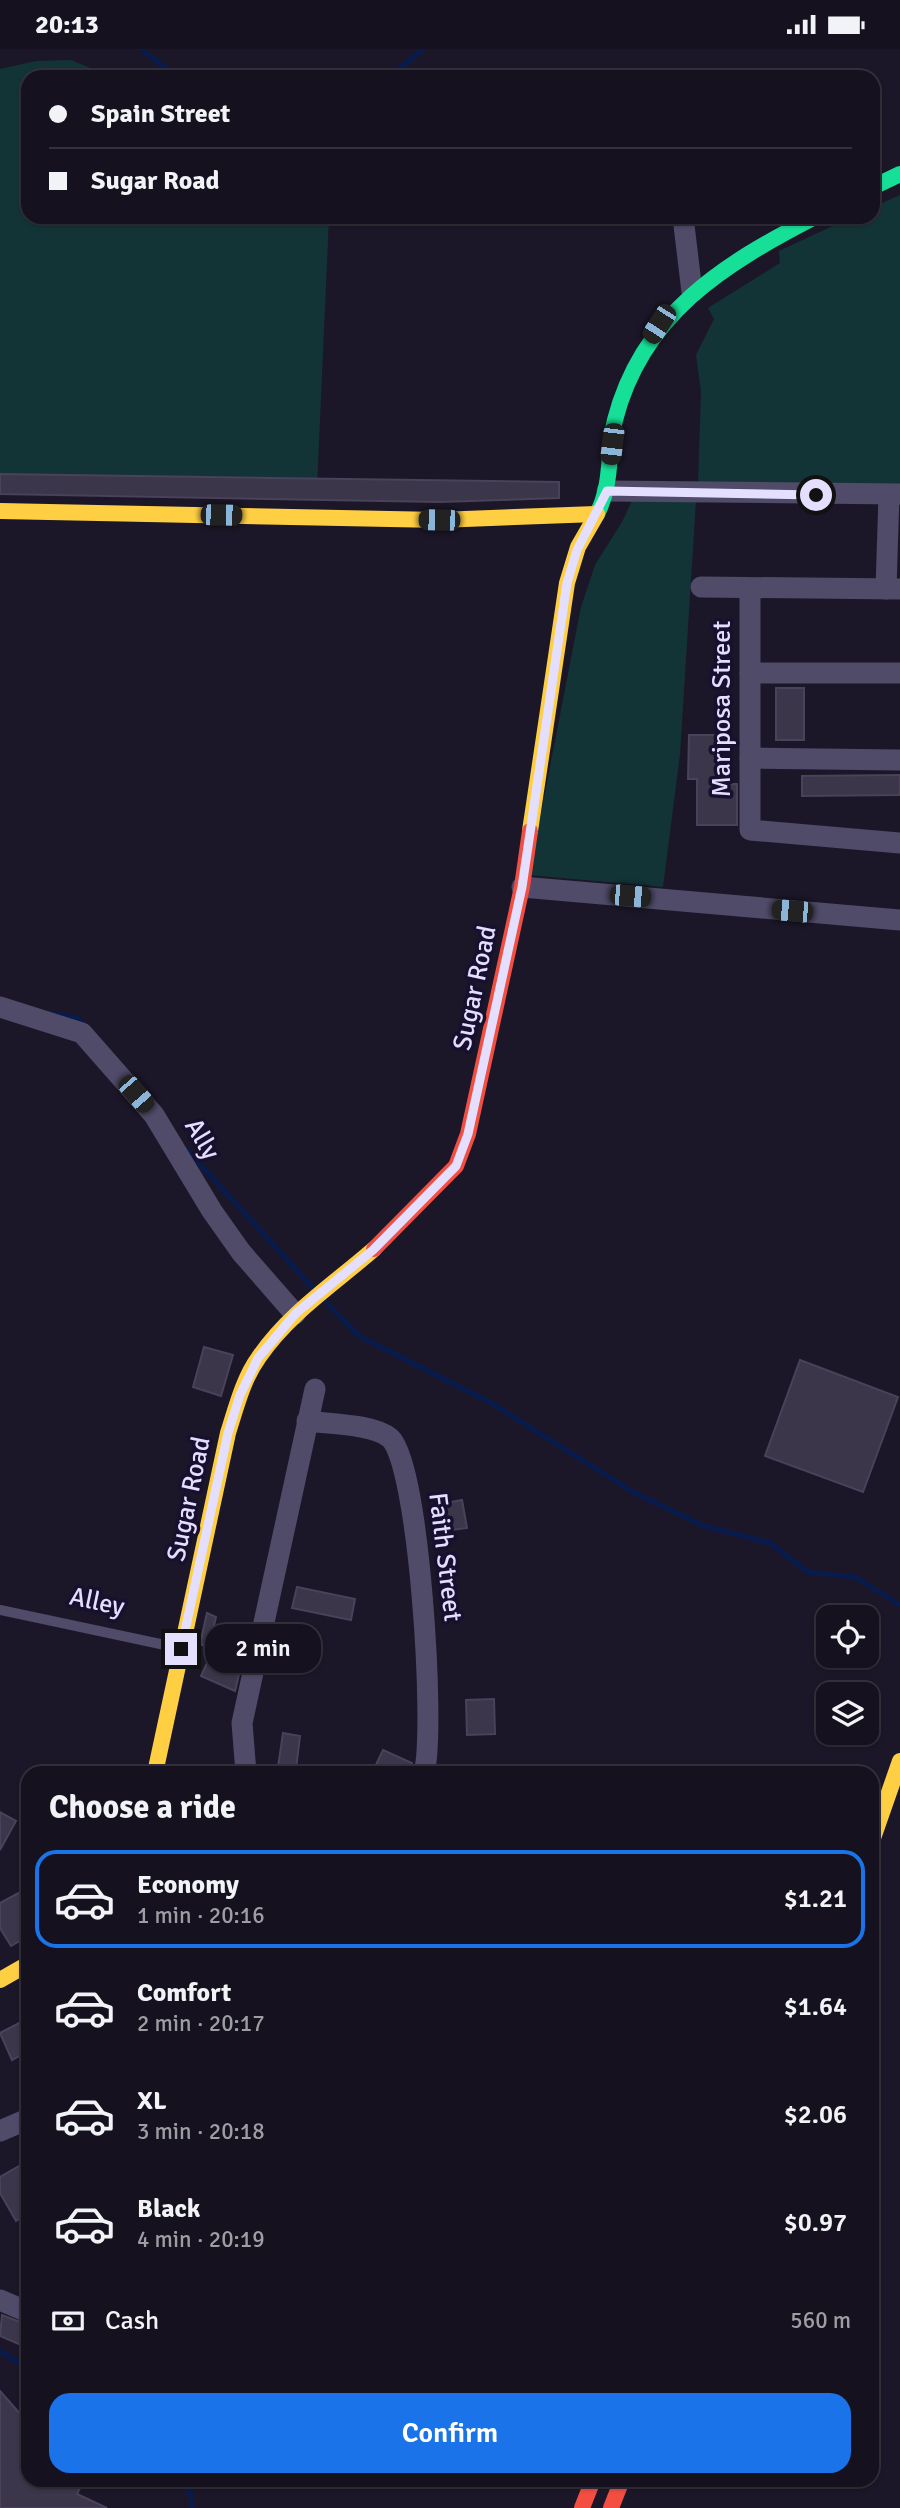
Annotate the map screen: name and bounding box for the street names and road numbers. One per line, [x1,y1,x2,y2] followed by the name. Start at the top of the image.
[706,621,738,797] street label: Mariposa Street
[446,923,504,1053] street label: Sugar Road
[177,1113,227,1165] street label: Ally
[160,1434,218,1564] street label: Sugar Road
[421,1491,469,1623] street label: Faith Street
[67,1581,127,1623] street label: Alley

